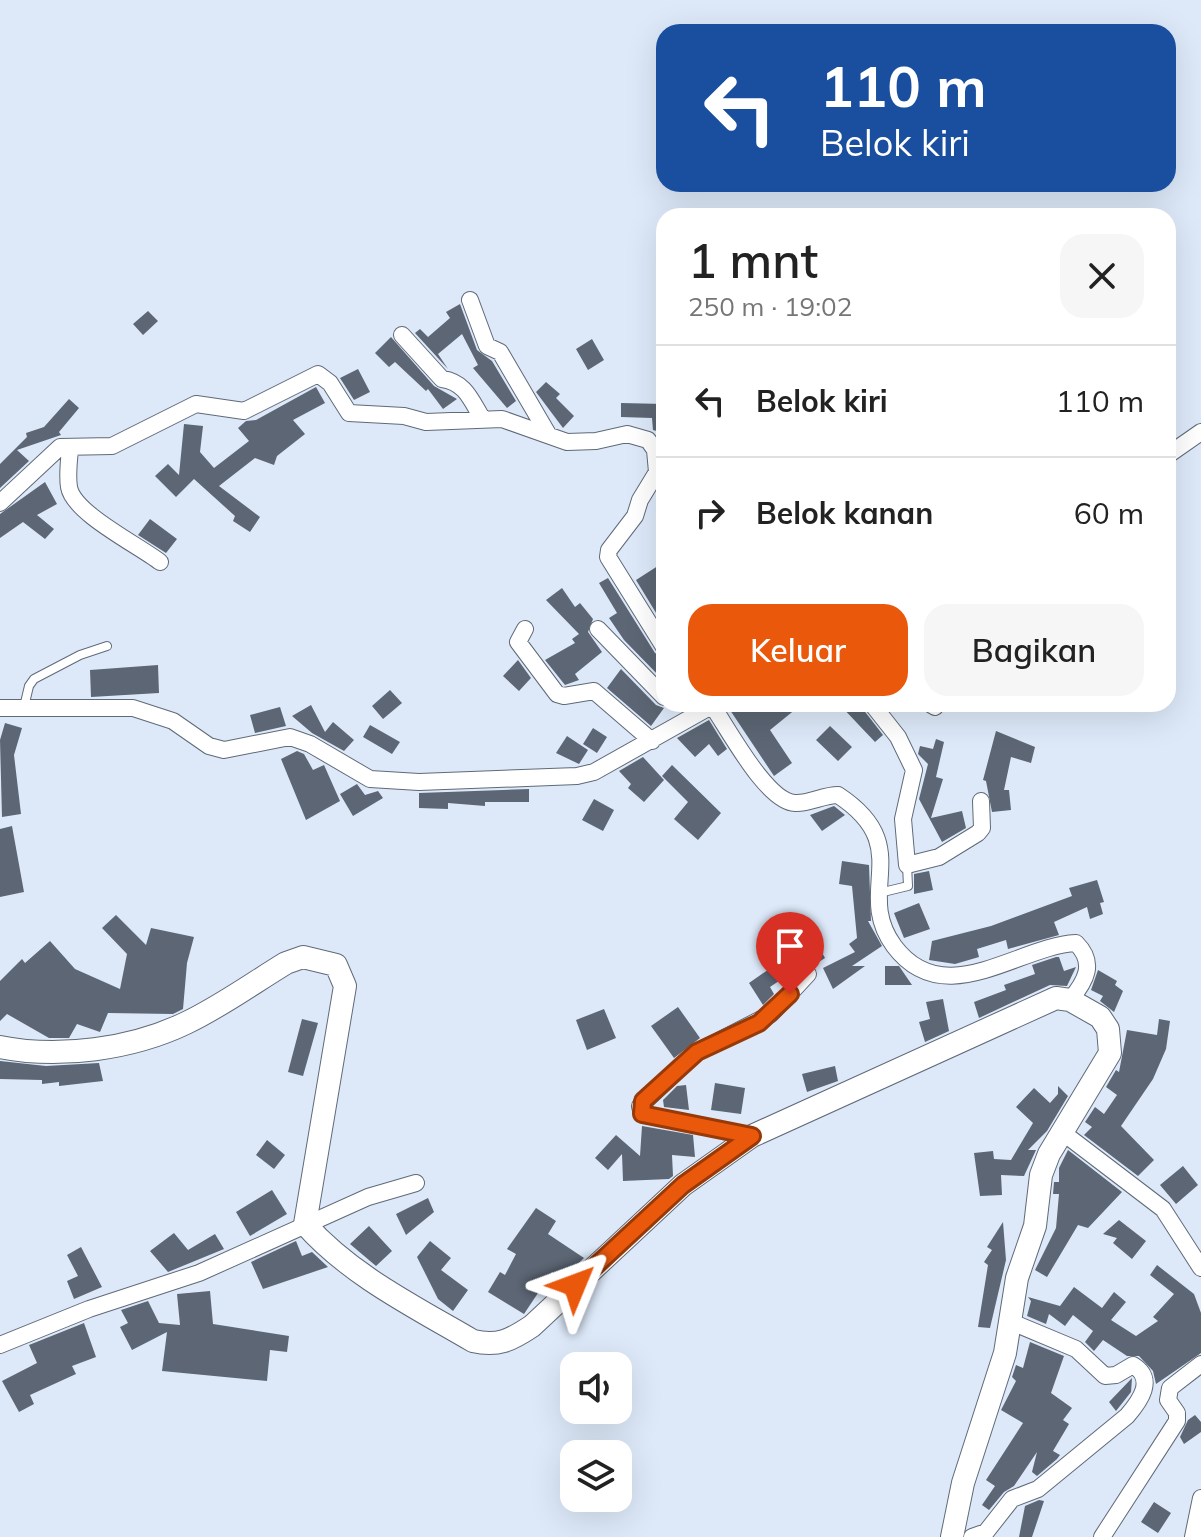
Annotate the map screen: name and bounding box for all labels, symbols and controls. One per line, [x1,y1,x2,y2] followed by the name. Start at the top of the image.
[820,51,987,121] text: 110 m
[688,56,792,160] icon: left
[820,120,970,165] text: Belok kiri
[688,230,818,290] text: 1 mnt
[1060,234,1144,318] button: close
[688,290,852,323] text: 250 m · 19:02
[688,379,732,423] icon: left
[756,382,888,420] text: Belok kiri
[1056,382,1144,420] text: 110 m
[688,491,732,535] icon: right
[756,494,933,532] text: Belok kanan
[1074,494,1144,532] text: 60 m
[688,604,908,696] button: Keluar
[924,604,1144,696] button: Bagikan
[756,912,824,994] pin
[768,924,812,968] icon: arrive
[533,1243,617,1327] position arrow
[560,1352,632,1512] map controls
[560,1352,632,1424] button: sound
[560,1440,632,1512] button: layers

